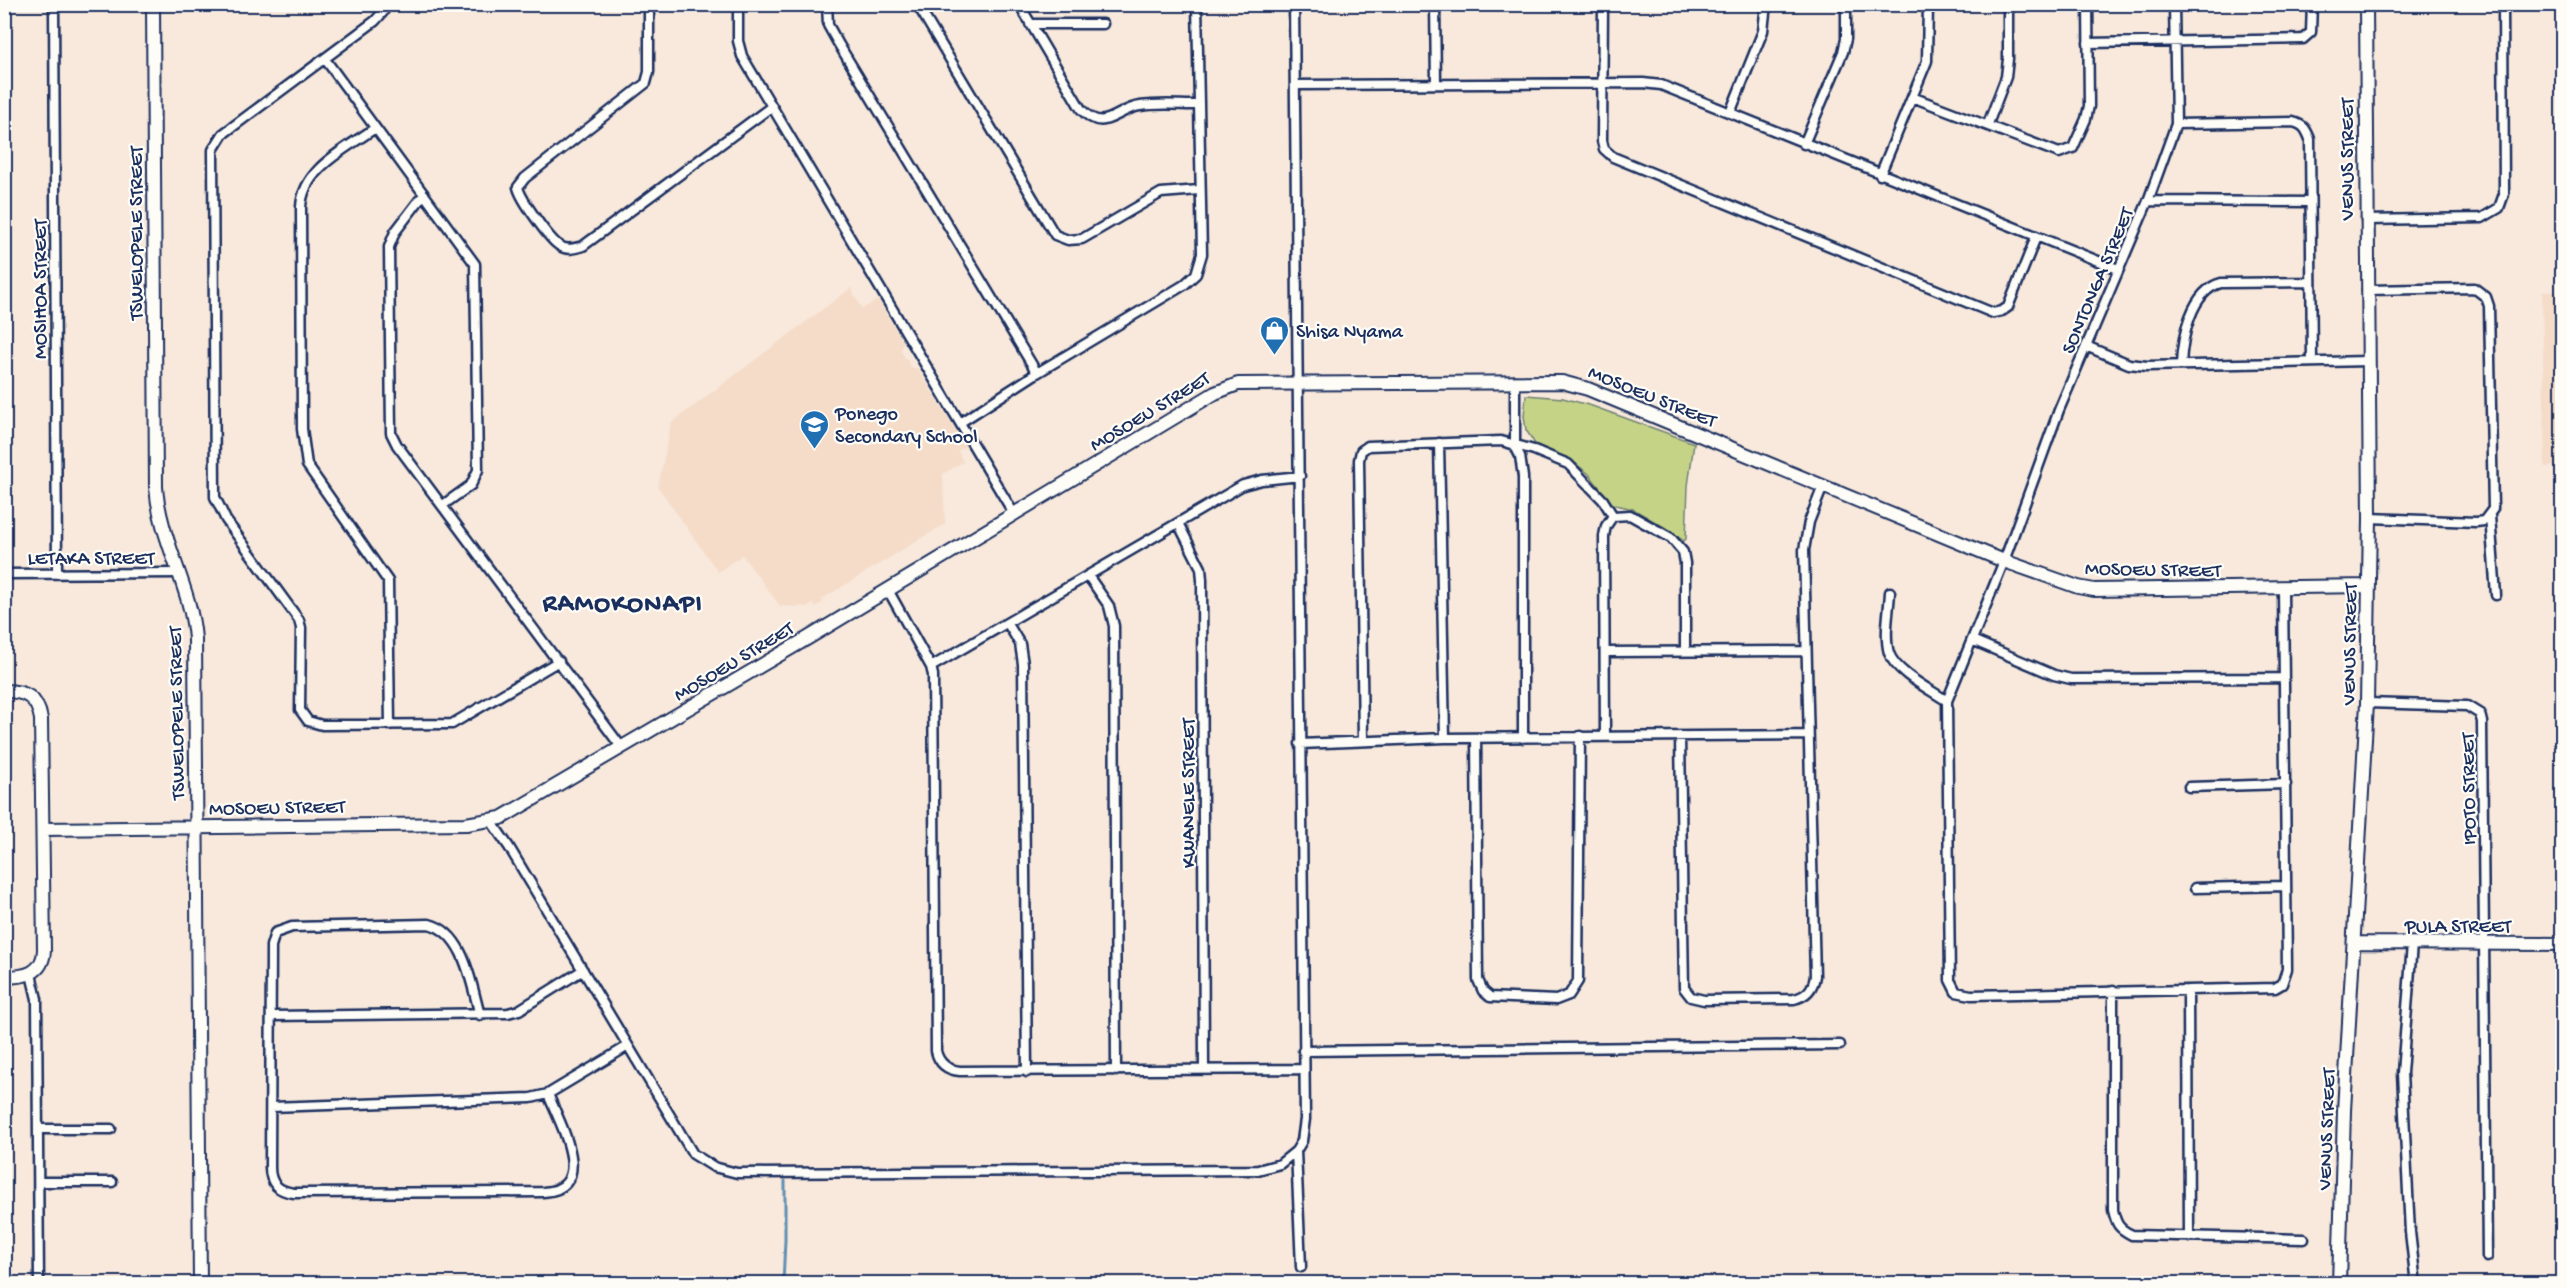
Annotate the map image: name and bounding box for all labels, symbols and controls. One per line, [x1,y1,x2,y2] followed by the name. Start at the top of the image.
[2338,97,2361,221] street label: VENUS STREET
[127,145,150,321] street label: TSWELOPELE STREET
[2058,204,2141,358] street label: SONTONGA STREET
[31,218,54,359] street label: MOSIHOA STREET
[1259,314,1291,356] shop icon: Shisa Nyama
[1296,322,1404,345] place label: Shisa Nyama
[1584,362,1720,435] street label: MOSOEU STREET
[1087,367,1216,458] street label: MOSOEU STREET
[834,404,978,450] place label: Ponego Secondary School
[798,408,830,450] school or university icon: Ponego Secondary School
[28,549,156,572] street label: LETAKA STREET
[2085,559,2222,584] street label: MOSOEU STREET
[2339,581,2364,706] street label: VENUS STREET
[542,590,703,621] district label: RAMOKONAPI
[671,617,800,708] street label: MOSOEU STREET
[165,625,192,801] street label: TSWELOPELE STREET
[1179,717,1202,868] street label: KWANELE STREET
[2458,731,2483,845] street label: IPOTO STREET
[209,797,347,822] street label: MOSOEU STREET
[2404,917,2513,940] street label: PULA STREET
[2315,1066,2342,1192] street label: VENUS STREET

